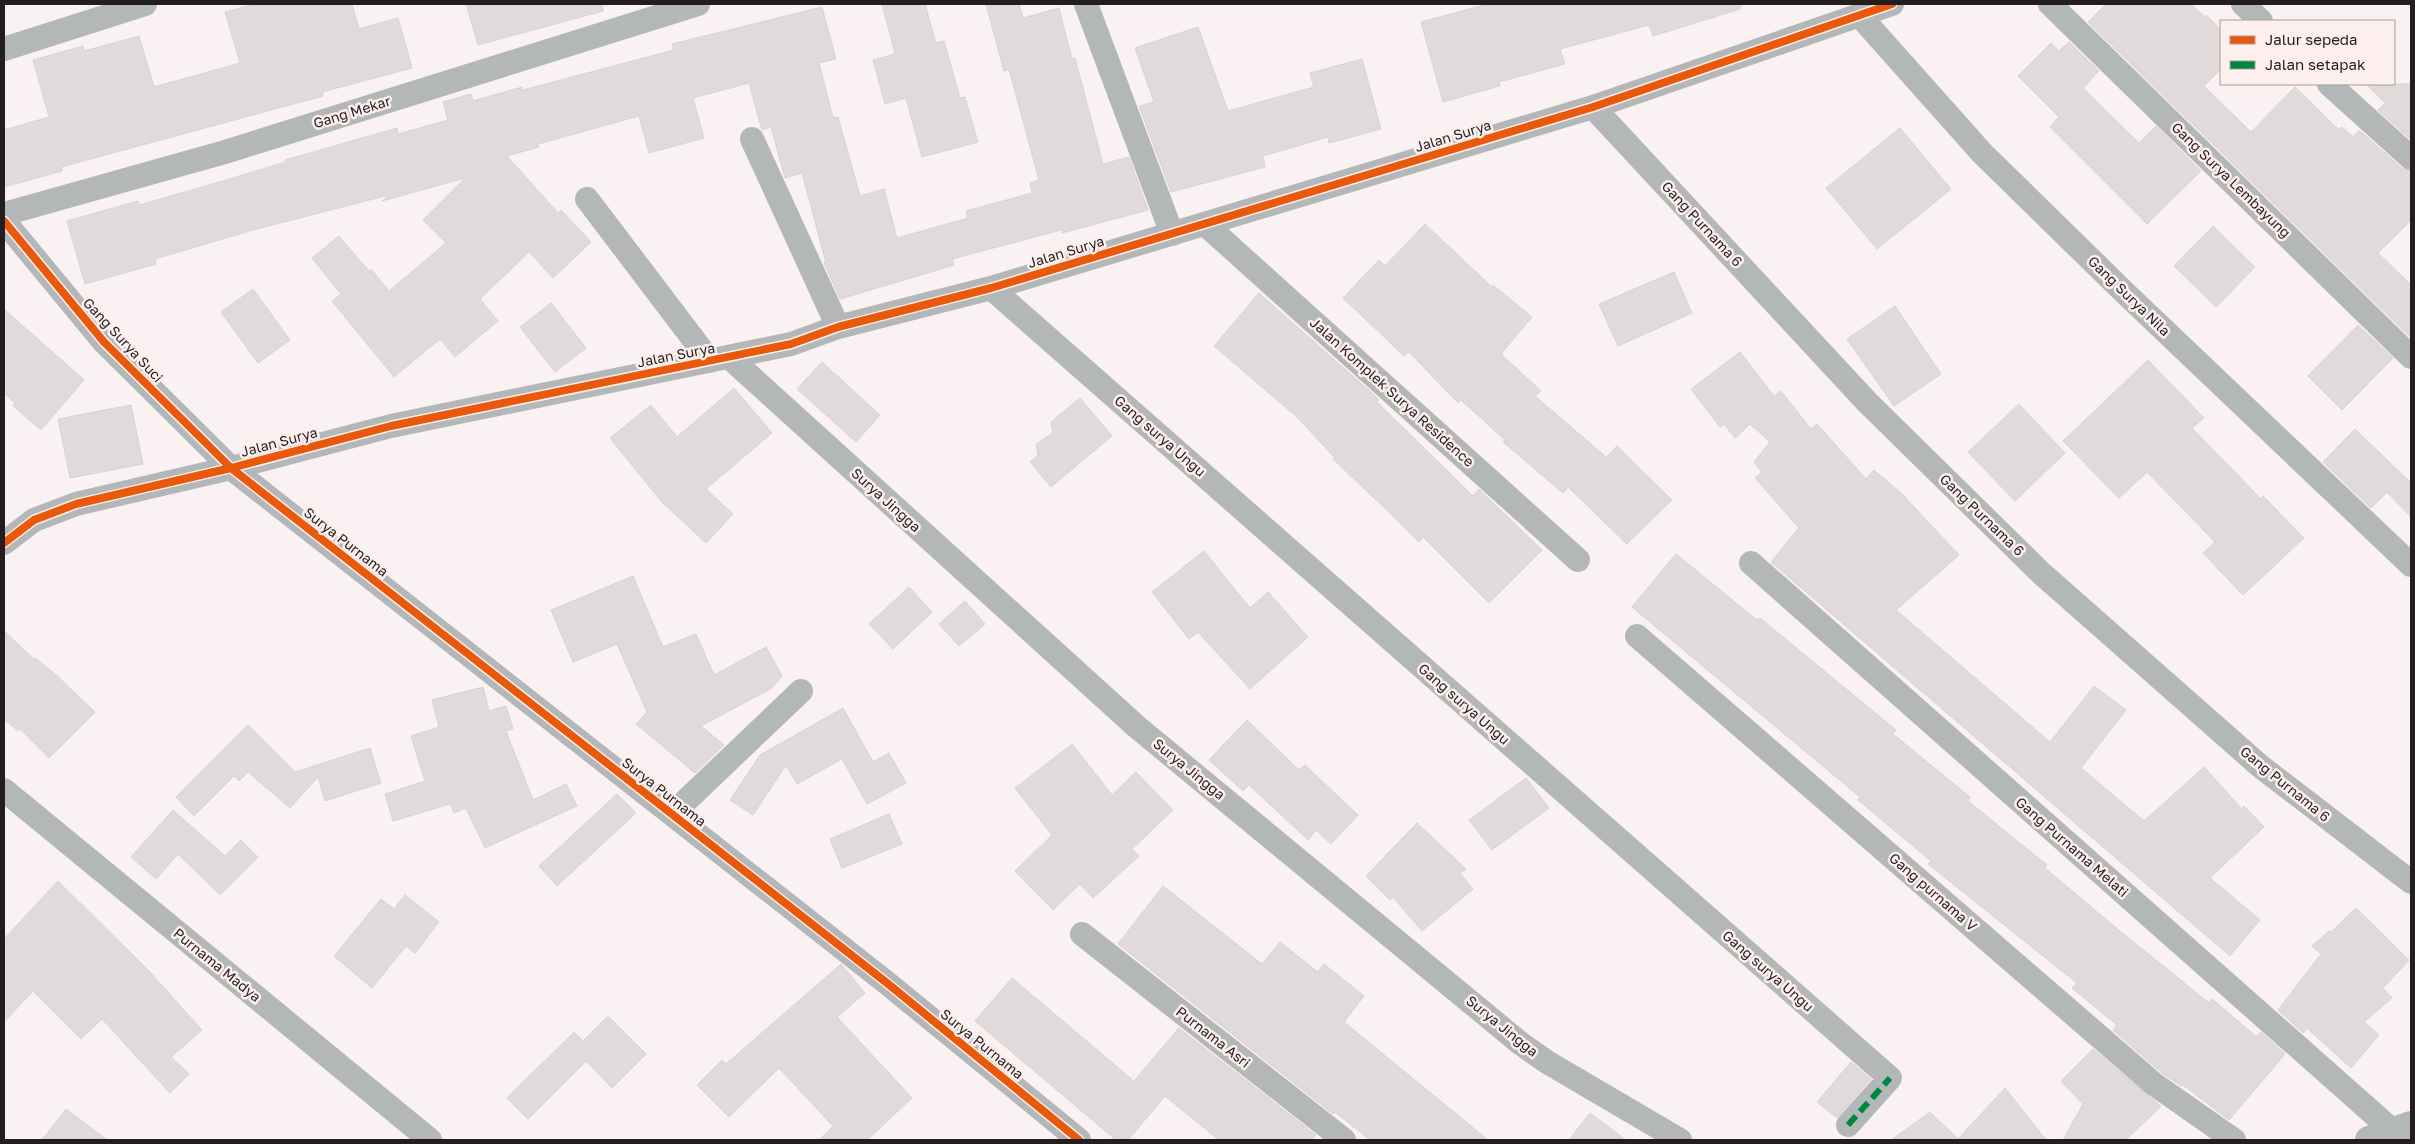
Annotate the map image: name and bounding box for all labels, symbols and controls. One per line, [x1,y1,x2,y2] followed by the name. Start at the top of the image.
[2220,20,2395,85] legend
[2265,30,2358,48] text: Jalur sepeda
[2265,55,2366,73] text: Jalan setapak
[311,92,393,131] street label: Gang Mekar
[1413,116,1493,155] street label: Jalan Surya
[2168,118,2294,241] street label: Gang Surya Lembayung
[1659,177,1746,270] street label: Gang Purnama 6
[1026,232,1106,271] street label: Jalan Surya
[2085,252,2174,339] street label: Gang Surya Nila
[80,294,167,385] street label: Gang Surya Suci
[1307,313,1478,470] street label: Jalan Komplek Surya Residence
[636,339,716,370] street label: Jalan Surya
[1111,391,1209,480] street label: Gang surya Ungu
[239,423,319,460] street label: Jalan Surya
[848,464,924,535] street label: Surya Jingga
[1937,470,2028,559] street label: Gang Purnama 6
[301,503,392,580] street label: Surya Purnama
[1415,659,1513,748] street label: Gang surya Ungu
[1150,735,1229,803] street label: Surya Jingga
[2237,742,2334,825] street label: Gang Purnama 6
[619,753,710,830] street label: Surya Purnama
[2013,793,2132,900] street label: Gang Purnama Melati
[1886,849,1981,935] street label: Gang purnama V
[170,924,264,1005] street label: Purnama Madya
[1719,926,1817,1015] street label: Gang surya Ungu
[1463,992,1542,1060] street label: Surya Jingga
[1173,1002,1254,1071] street label: Purnama Asri
[937,1005,1027,1082] street label: Surya Purnama

